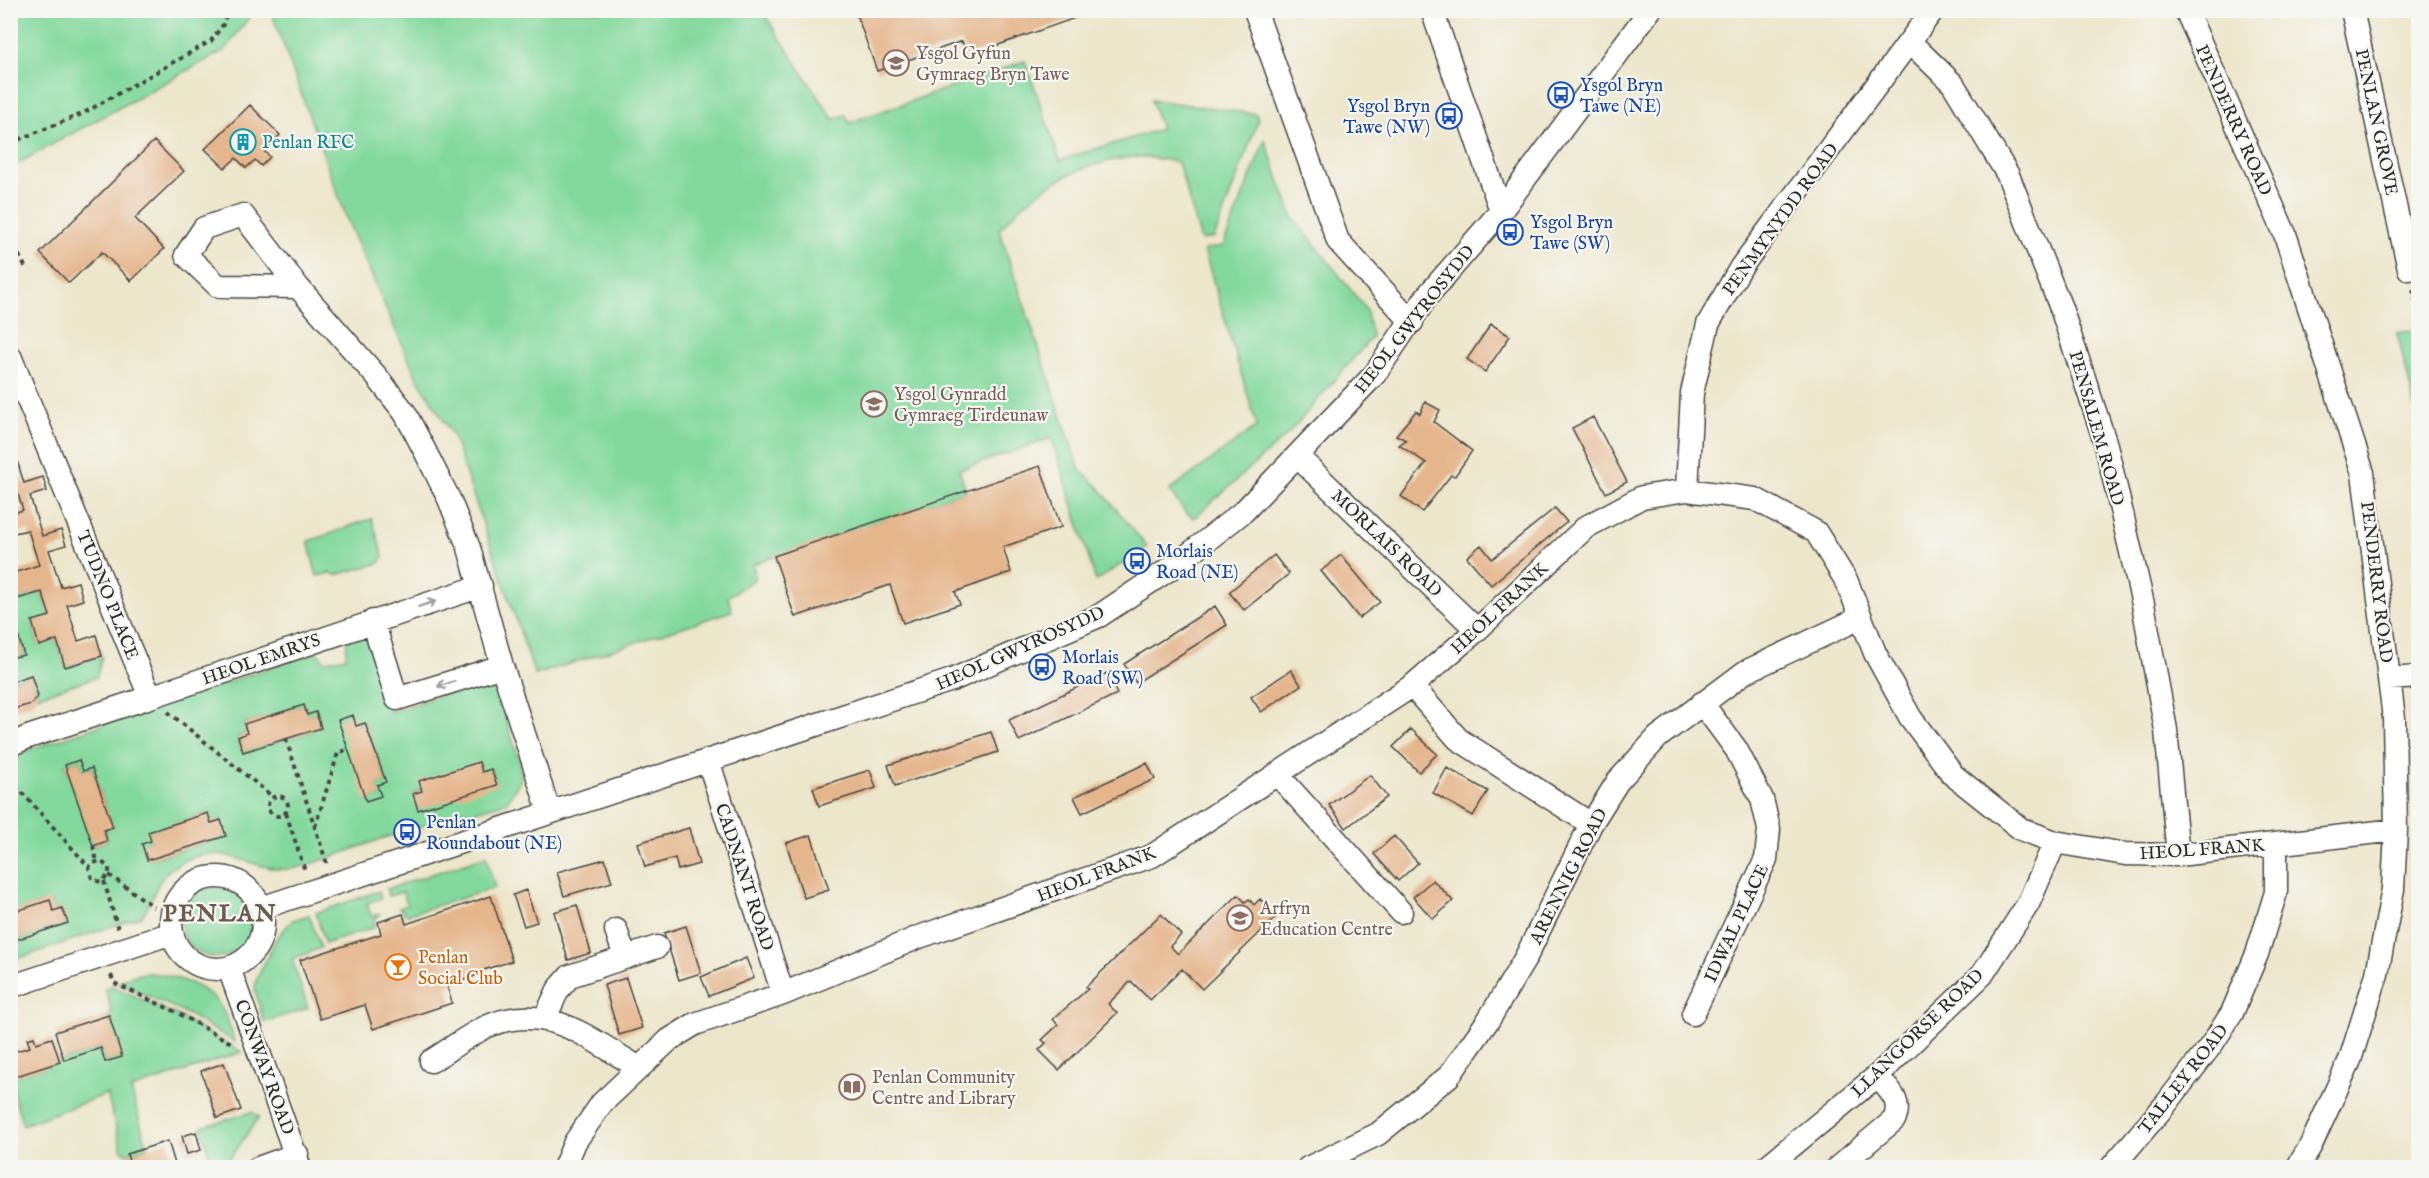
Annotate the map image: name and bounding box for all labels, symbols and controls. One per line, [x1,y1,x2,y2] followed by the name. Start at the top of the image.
[2189,42,2276,200] street label: PENDERRY ROAD
[916,43,1070,87] place label: Ysgol Gyfun Gymraeg Bryn Tawe
[2349,47,2402,198] street label: PENLAN GROVE
[881,48,911,78] school or university icon: Ysgol Gyfun Gymraeg Bryn Tawe
[1580,75,1663,119] place label: Ysgol Bryn Tawe (NE)
[1546,80,1576,110] bus stop icon: Ysgol Bryn Tawe (NE)
[1343,96,1430,140] place label: Ysgol Bryn Tawe (NW)
[1434,101,1464,131] bus stop icon: Ysgol Bryn Tawe (NW)
[228,127,258,157] building icon: Penlan RFC
[262,132,354,155] place label: Penlan RFC
[1718,139,1844,301] street label: PENMYNYDD ROAD
[1530,212,1613,256] place label: Ysgol Bryn Tawe (SW)
[1495,217,1525,247] bus stop icon: Ysgol Bryn Tawe (SW)
[1350,241,1480,399] street label: HEOL GWYROSYDD
[2062,348,2129,509] street label: PENSALEM ROAD
[894,384,1049,428] place label: Ysgol Gynradd Gymraeg Tirdeunaw
[859,389,889,419] school or university icon: Ysgol Gynradd Gymraeg Tirdeunaw
[1326,485,1446,603] street label: MORLAIS ROAD
[2354,500,2397,664] street label: PENDERRY ROAD
[70,528,143,664] street label: TUDNO PLACE
[1156,541,1238,585] place label: Morlais Road (NE)
[1122,546,1152,576] bus stop icon: Morlais Road (NE)
[1446,557,1554,660] street label: HEOL FRANK
[417,598,436,609] one-way arrow
[933,602,1109,697] street label: HEOL GWYROSYDD
[199,629,324,691] street label: HEOL EMRYS
[1062,647,1143,691] place label: Morlais Road (SW)
[1027,652,1057,682] bus stop icon: Morlais Road (SW)
[437,679,456,690] one-way arrow
[709,801,778,954] street label: CADNANT ROAD
[1525,805,1614,949] street label: ARENNIG ROAD
[426,812,562,856] place label: Penlan Roundabout (NE)
[392,817,422,847] bus stop icon: Penlan Roundabout (NE)
[2139,835,2266,866] street label: HEOL FRANK
[1034,842,1160,909] street label: HEOL FRANK
[1700,861,1775,986] street label: IDWAL PLACE
[1259,898,1393,942] place label: Arfryn Education Centre
[163,899,277,930] district label: PENLAN
[1225,903,1255,933] school or university icon: Arfryn Education Centre
[418,947,503,991] place label: Penlan Social Club
[383,952,413,982] bar icon: Penlan Social Club
[1847,965,1989,1103] street label: LLANGORSE ROAD
[229,997,299,1138] street label: CONWAY ROAD
[2134,1020,2234,1140] street label: TALLEY ROAD
[872,1067,1016,1111] place label: Penlan Community Centre and Library
[837,1072,867,1102] library icon: Penlan Community Centre and Library

